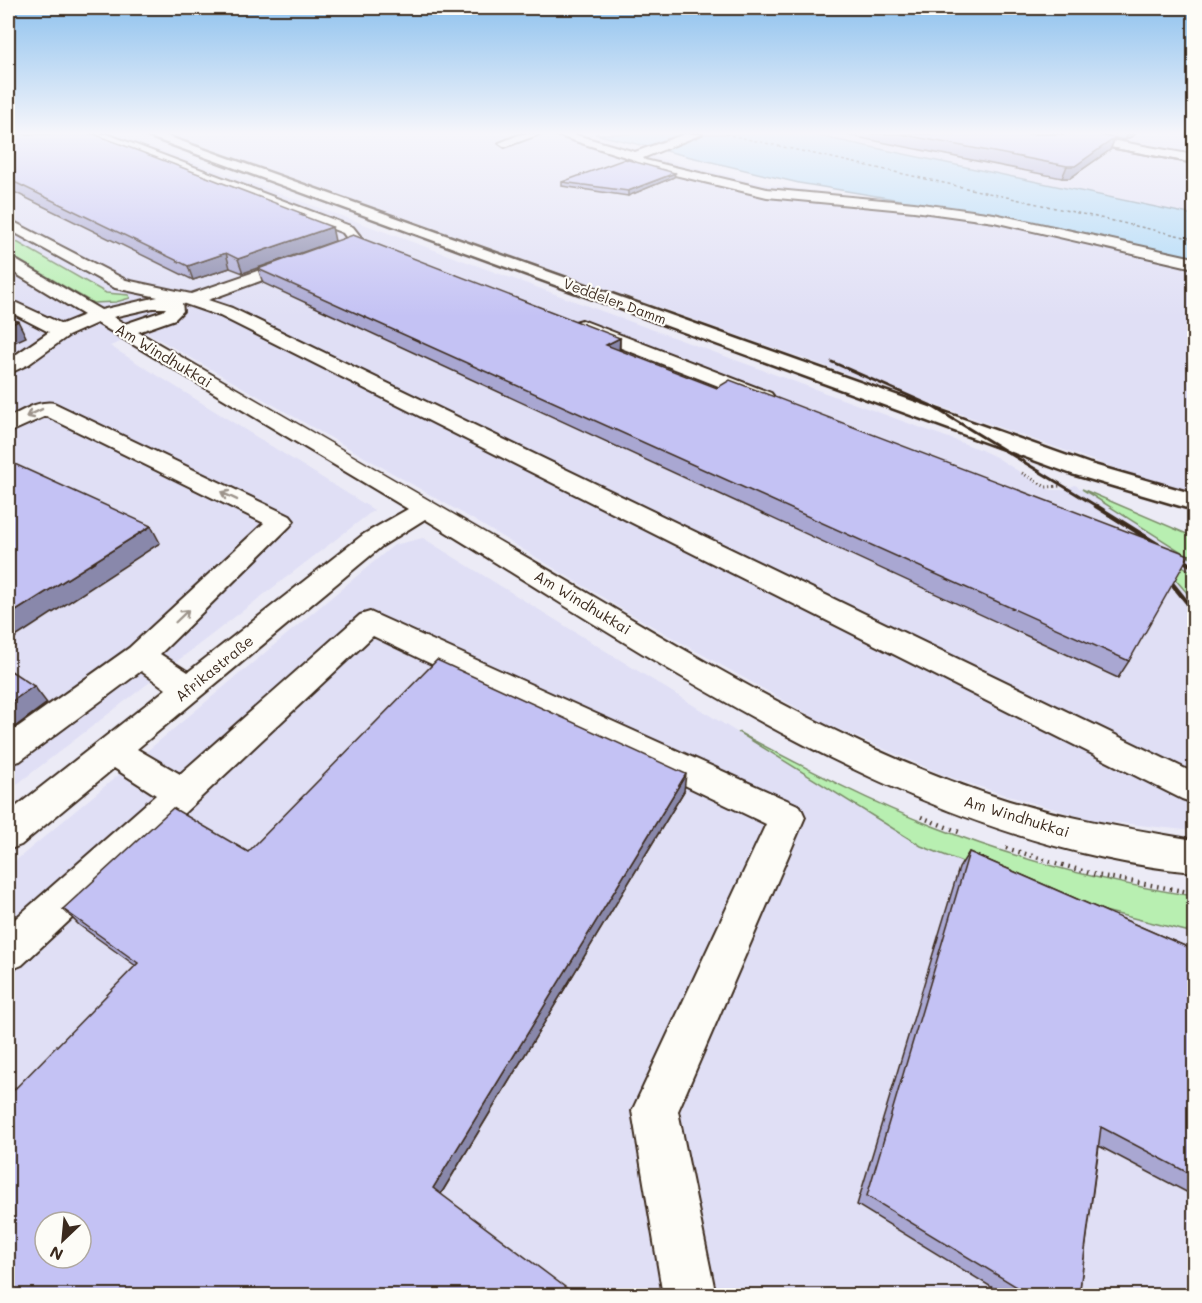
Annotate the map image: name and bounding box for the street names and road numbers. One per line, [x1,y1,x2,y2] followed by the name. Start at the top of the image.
[561,274,669,328] street label: Veddeler Damm
[112,318,216,392] street label: Am Windhukkai
[531,565,635,639] street label: Am Windhukkai
[171,630,257,706] street label: Afrikastraße
[962,790,1072,842] street label: Am Windhukkai

